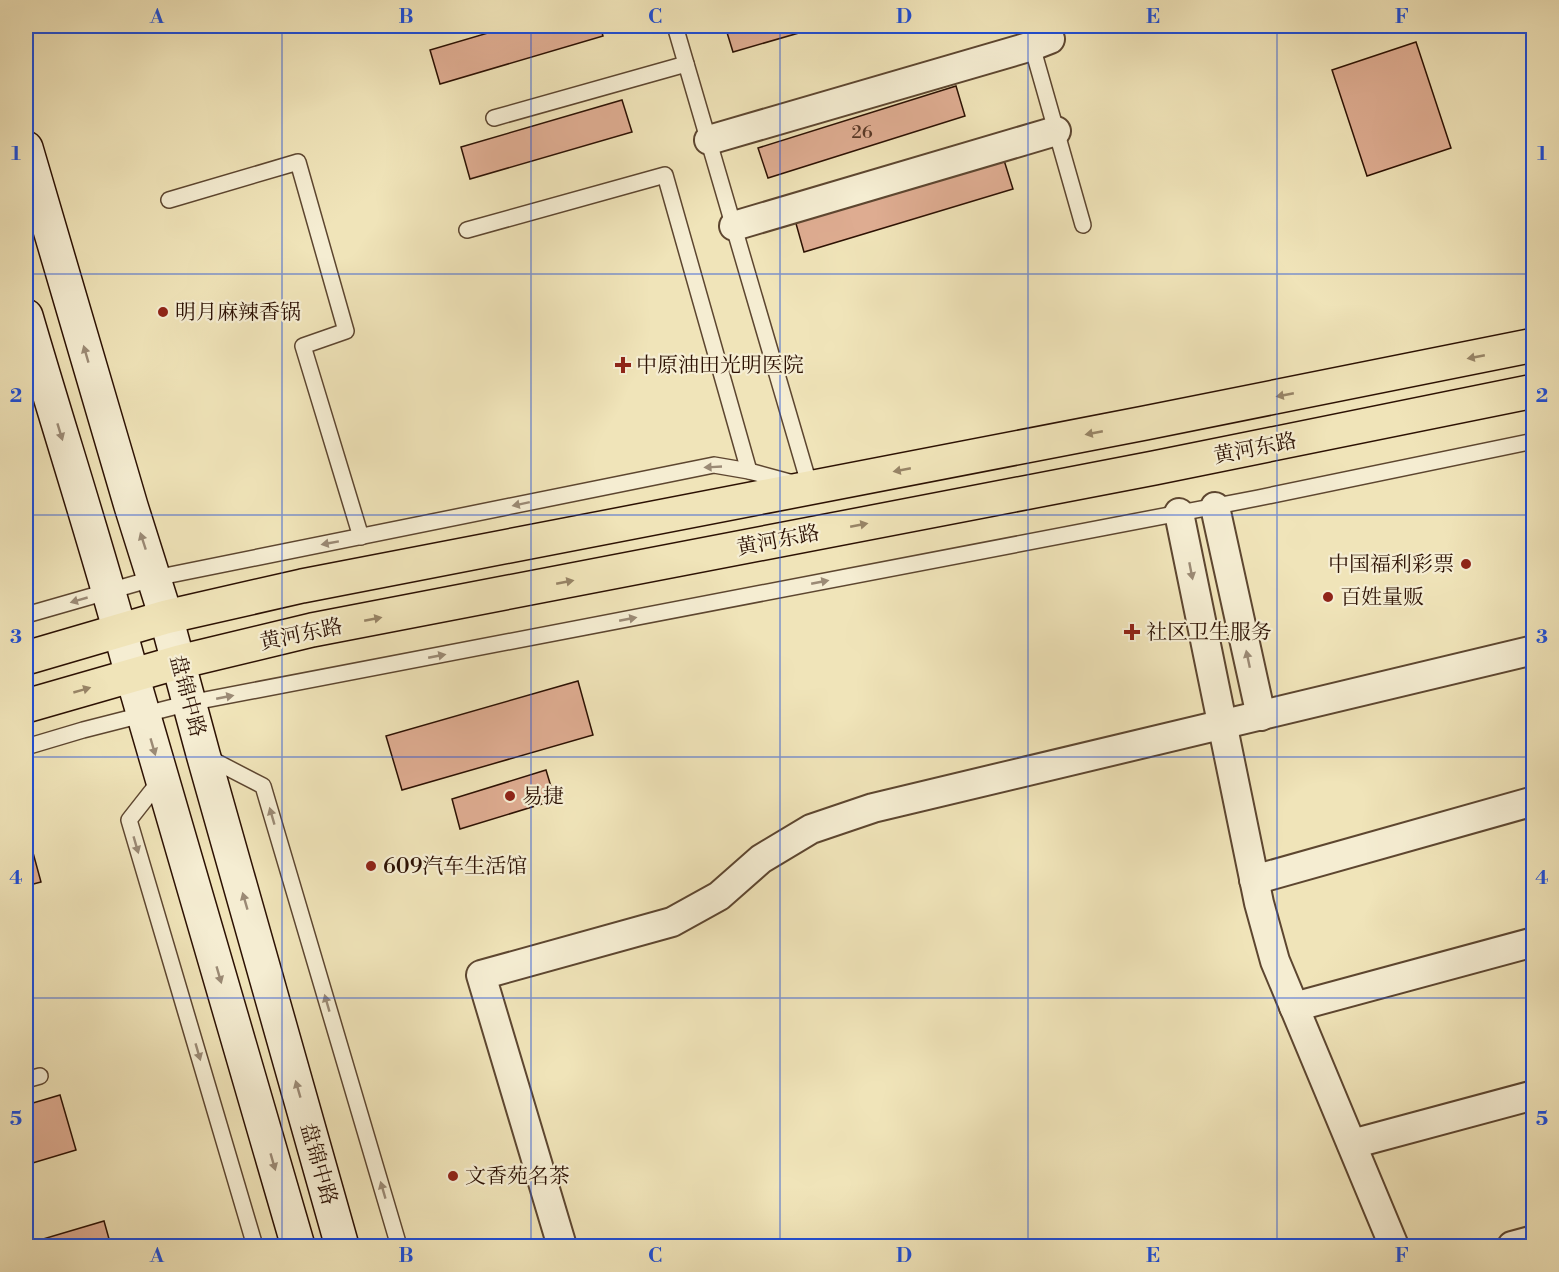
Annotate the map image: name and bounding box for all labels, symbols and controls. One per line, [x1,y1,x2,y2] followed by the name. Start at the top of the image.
[149,5,165,30] text: A
[398,5,414,30] text: B
[648,5,662,30] text: C
[896,5,912,30] text: D
[1146,5,1160,30] text: E
[1395,5,1409,30] text: F
[851,121,873,144] house number: 26
[11,142,21,167] text: 1
[1537,142,1547,167] text: 1
[175,300,301,326] place label: 明月麻辣香锅
[156,305,170,319] marker: 明月麻辣香锅
[81,345,90,363] one-way arrow
[1467,352,1485,362] one-way arrow
[636,353,804,379] place label: 中原油田光明医院
[614,356,632,374] marker: 中原油田光明医院
[10,384,22,409] text: 2
[1536,384,1548,409] text: 2
[1275,391,1294,400] one-way arrow
[56,424,65,442] one-way arrow
[1211,428,1299,470] street label: 黄河东路
[1084,429,1103,438] one-way arrow
[703,463,722,472] one-way arrow
[893,466,912,475] one-way arrow
[512,500,531,510] one-way arrow
[734,520,822,562] street label: 黄河东路
[850,520,869,529] one-way arrow
[138,532,147,550] one-way arrow
[321,539,340,548] one-way arrow
[1328,552,1454,578] place label: 中国福利彩票
[1459,557,1473,571] marker: 中国福利彩票
[1187,561,1196,580] one-way arrow
[555,577,574,586] one-way arrow
[810,577,829,586] one-way arrow
[1340,585,1424,611] place label: 百姓量贩
[1321,590,1335,604] marker: 百姓量贩
[70,595,88,605] one-way arrow
[257,614,345,656] street label: 黄河东路
[364,614,383,623] one-way arrow
[619,614,638,623] one-way arrow
[1146,620,1272,646] place label: 社区卫生服务
[1123,623,1141,641] marker: 社区卫生服务
[10,625,22,650] text: 3
[1536,625,1548,650] text: 3
[1243,649,1252,668] one-way arrow
[427,651,446,660] one-way arrow
[164,652,210,740] street label: 盘锦中路
[73,684,91,694] one-way arrow
[215,692,234,701] one-way arrow
[149,738,158,756] one-way arrow
[522,784,564,810] place label: 易捷
[503,789,517,803] marker: 易捷
[267,807,276,825] one-way arrow
[132,836,141,854] one-way arrow
[383,854,527,880] place label: 609汽车生活馆
[364,859,378,873] marker: 609汽车生活馆
[9,866,23,891] text: 4
[1535,866,1549,891] text: 4
[239,892,249,911] one-way arrow
[215,966,224,984] one-way arrow
[322,994,331,1012] one-way arrow
[194,1044,203,1062] one-way arrow
[293,1080,302,1098] one-way arrow
[10,1107,22,1132] text: 5
[1536,1107,1548,1132] text: 5
[294,1120,342,1208] street label: 盘锦中路
[269,1153,279,1171] one-way arrow
[465,1164,570,1190] place label: 文香苑名茶
[446,1169,460,1183] marker: 文香苑名茶
[378,1181,387,1199] one-way arrow
[149,1244,165,1269] text: A
[398,1244,414,1269] text: B
[648,1244,662,1269] text: C
[896,1244,912,1269] text: D
[1146,1244,1160,1269] text: E
[1395,1244,1409,1269] text: F

